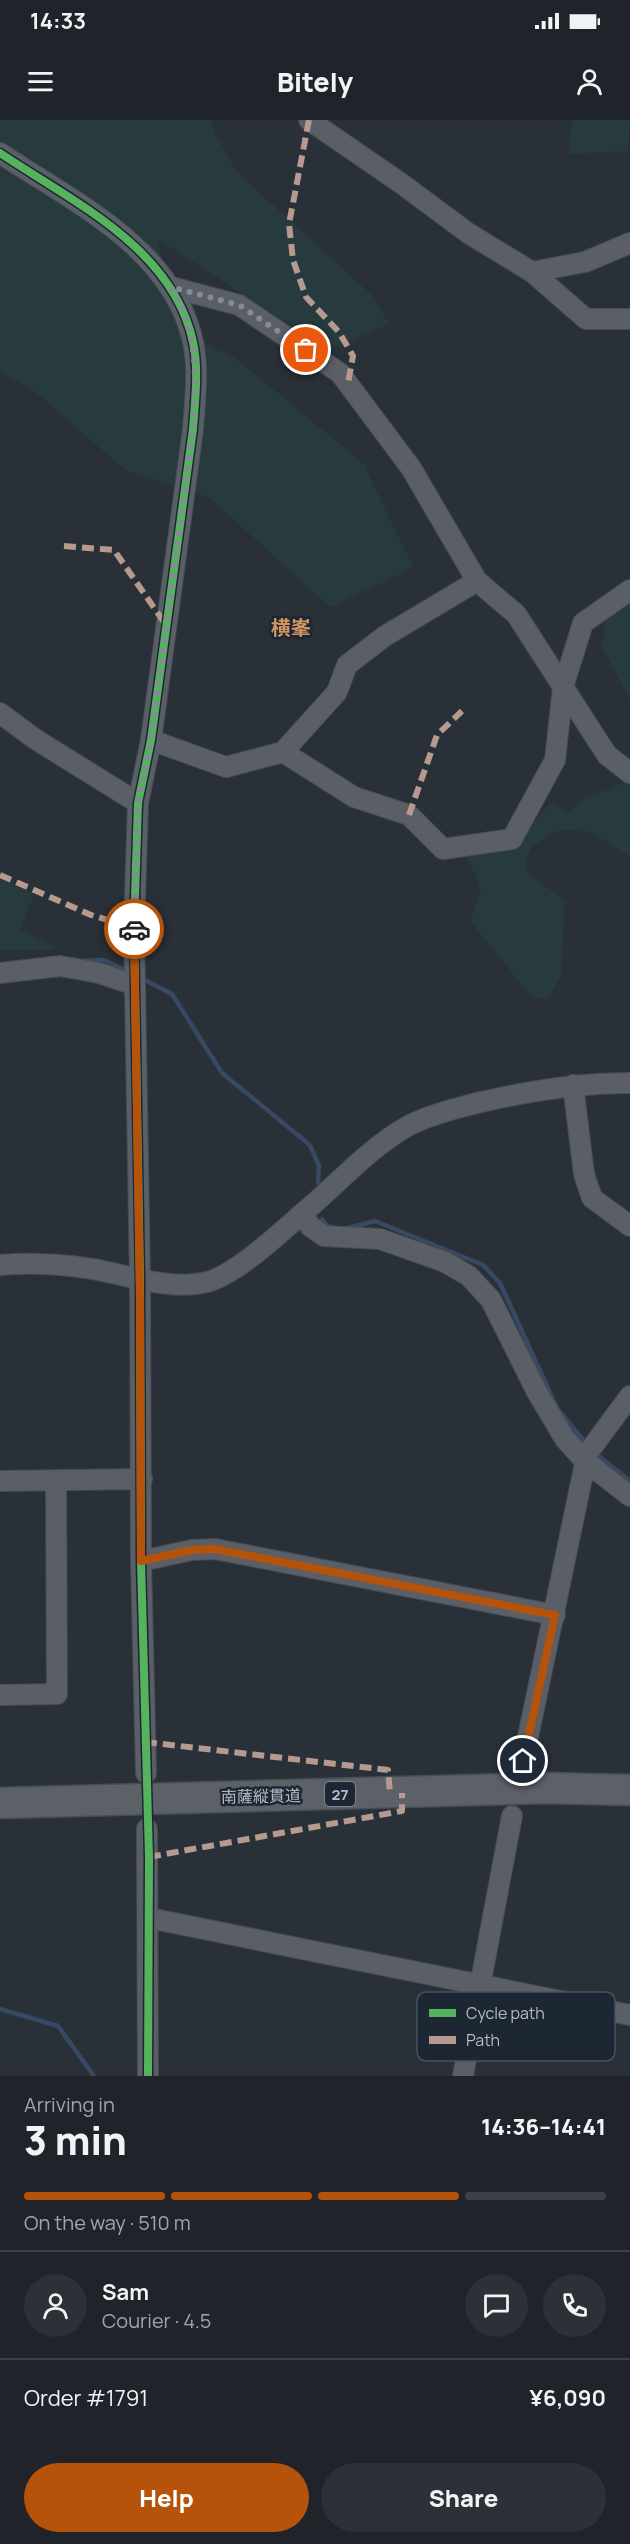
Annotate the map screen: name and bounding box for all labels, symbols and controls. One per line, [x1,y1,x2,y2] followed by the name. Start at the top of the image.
[30,6,86,36] text: 14:33
[277,63,353,100] text: Bitely
[24,65,57,98] icon: menu
[573,65,606,98] icon: person
[280,324,331,375] pin
[289,333,322,366] icon: bag
[271,614,311,641] district label: 横峯
[104,899,164,959] courier
[118,913,151,946] icon: car
[497,1735,548,1786] pin
[506,1744,539,1777] icon: home
[325,1782,355,1806] road number: 27
[221,1784,301,1808] street label: 南薩縦貫道
[417,1992,615,2061] legend
[466,2002,545,2024] text: Cycle path
[466,2029,500,2051] text: Path
[24,2091,115,2118] text: Arriving in
[481,2112,606,2142] text: 14:36–14:41
[24,2113,127,2167] text: 3 min
[24,2209,191,2236] text: On the way · 510 m
[24,2274,87,2337] button: person
[465,2274,528,2337] button: chat
[543,2274,606,2337] button: phone
[102,2277,149,2307] text: Sam
[102,2307,211,2334] text: Courier · 4.5
[24,2383,148,2413] text: Order #1791
[530,2383,606,2413] text: ¥6,090
[24,2463,309,2532] button: Help
[321,2463,606,2532] button: Share

